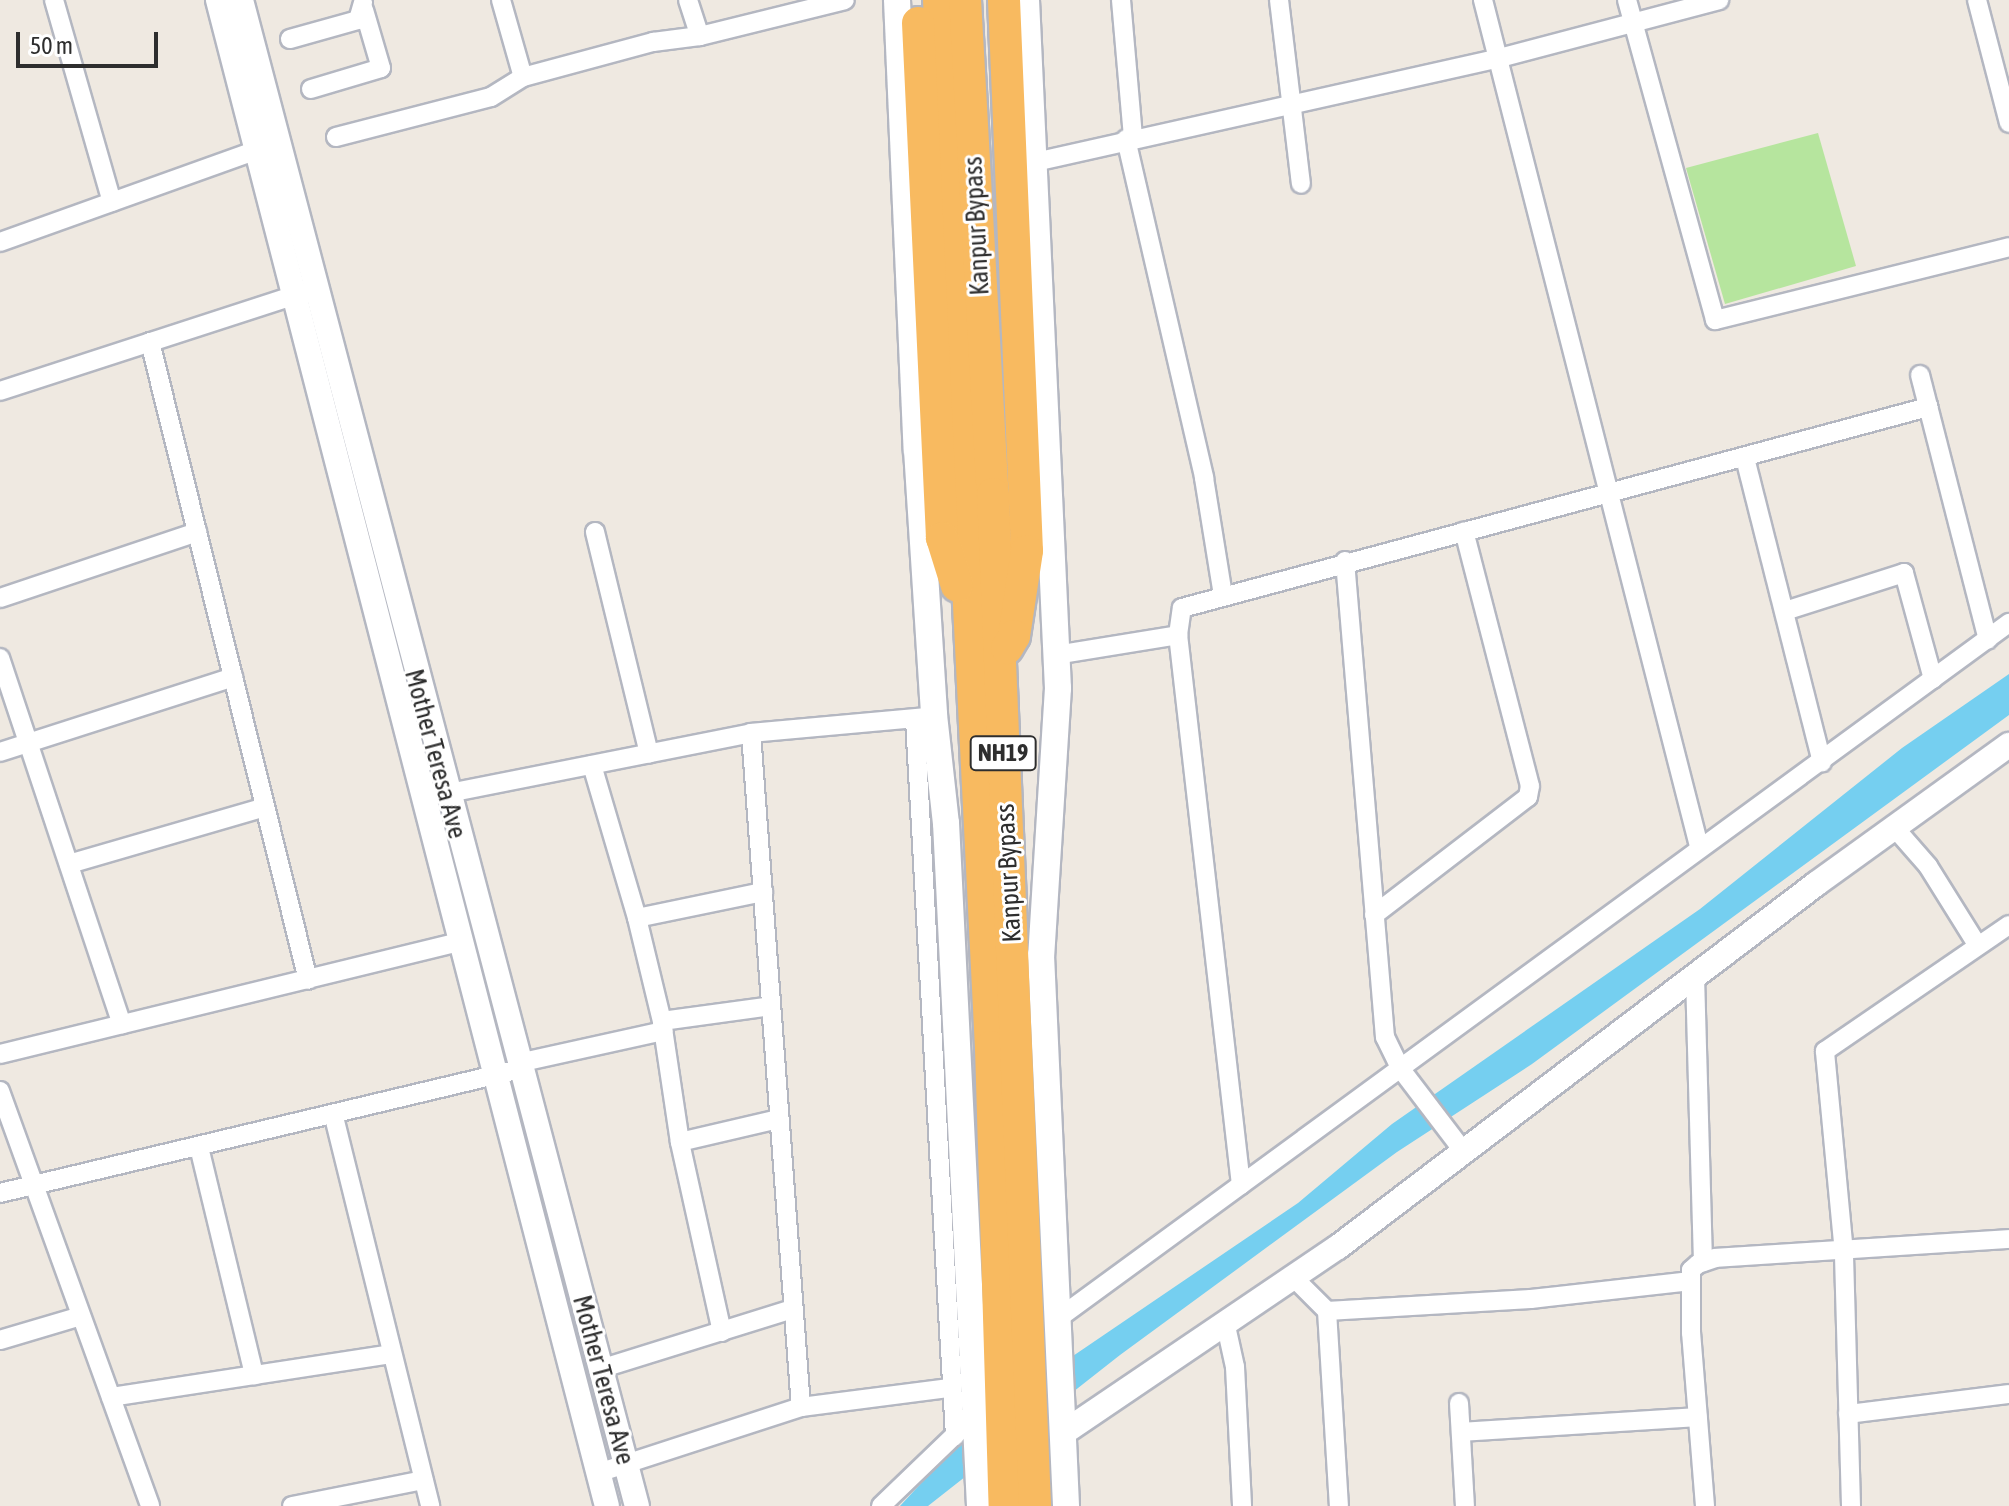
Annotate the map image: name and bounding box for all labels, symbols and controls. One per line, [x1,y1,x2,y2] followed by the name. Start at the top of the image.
[20,16,162,66] scale bar
[30,32,73,59] text: 50 m
[958,156,996,296] street label: Kanpur Bypass
[397,666,473,842] street label: Mother Teresa Ave
[969,733,1037,773] road number: NH19
[990,803,1028,943] street label: Kanpur Bypass
[565,1292,641,1468] street label: Mother Teresa Ave

